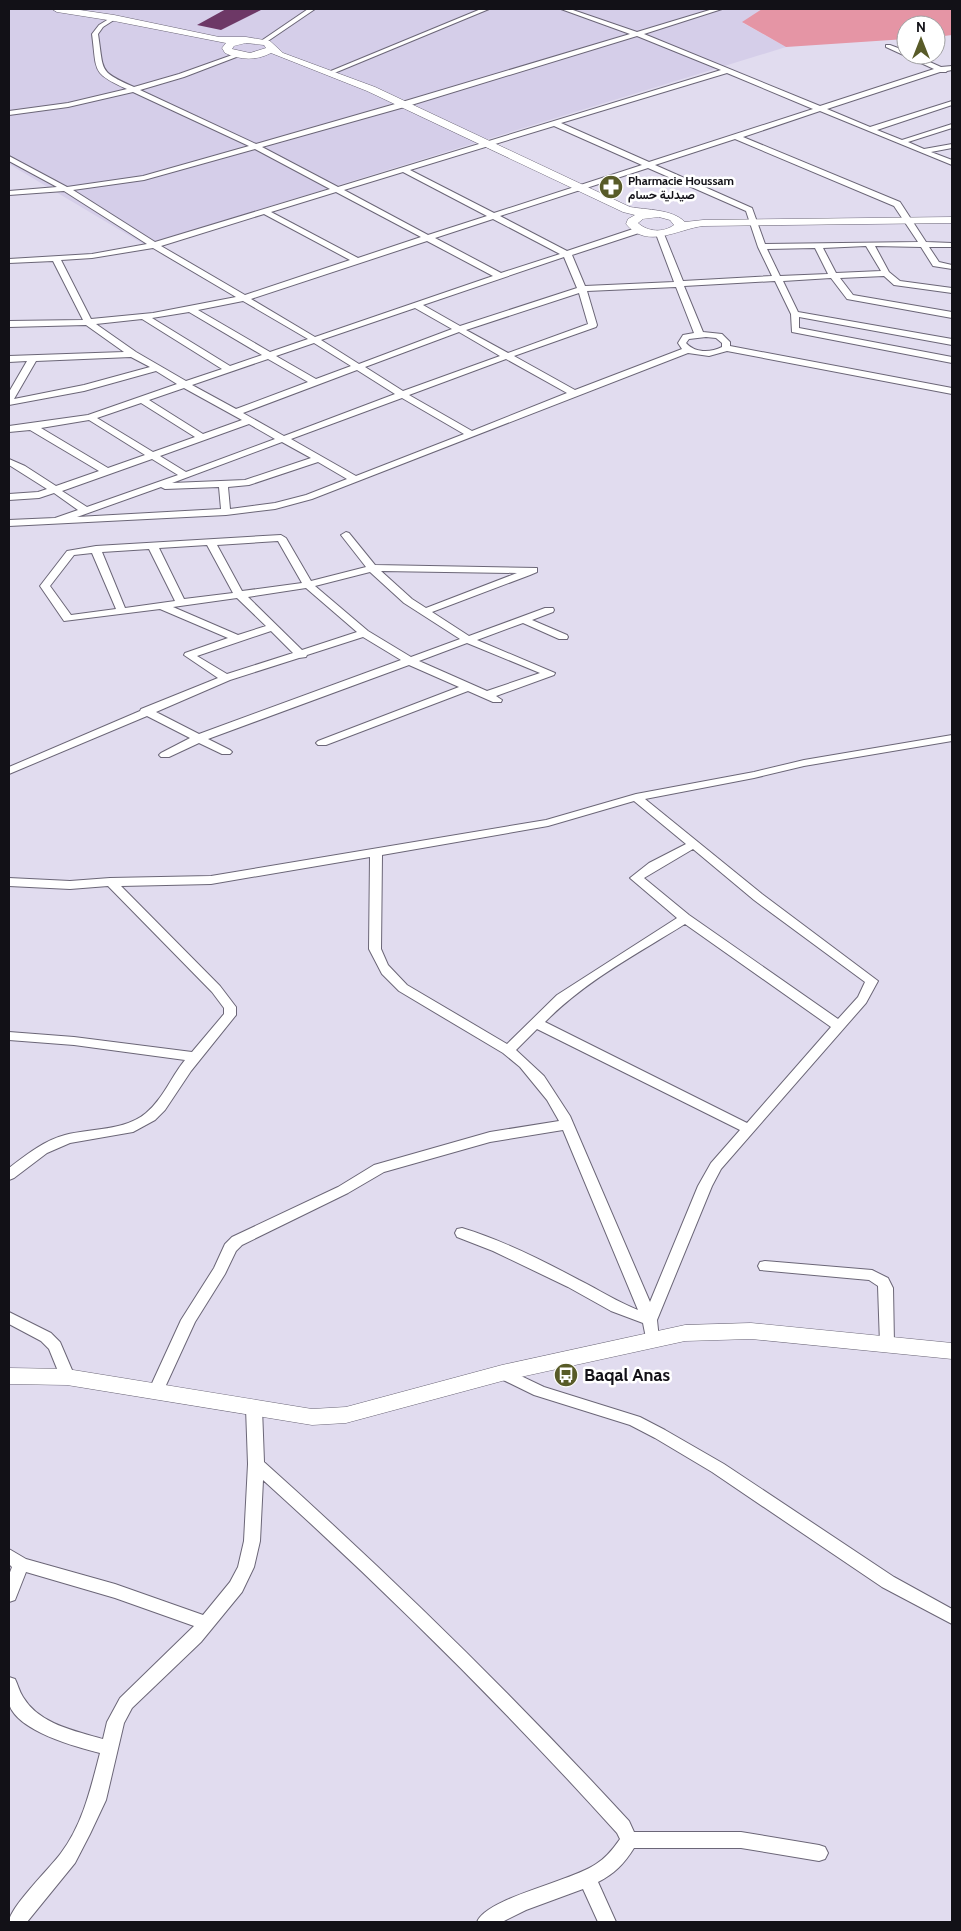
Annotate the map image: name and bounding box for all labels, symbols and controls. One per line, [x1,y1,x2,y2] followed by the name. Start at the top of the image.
[896,15,946,65] north arrow
[916,18,926,36] text: N
[628,173,734,203] place label: Pharmacie Houssam صيدلية حسام
[598,174,624,200] pharmacy icon: Pharmacie Houssam صيدلية حسام
[553,1362,579,1388] bus stop icon: Baqal Anas
[584,1364,670,1386] place label: Baqal Anas

